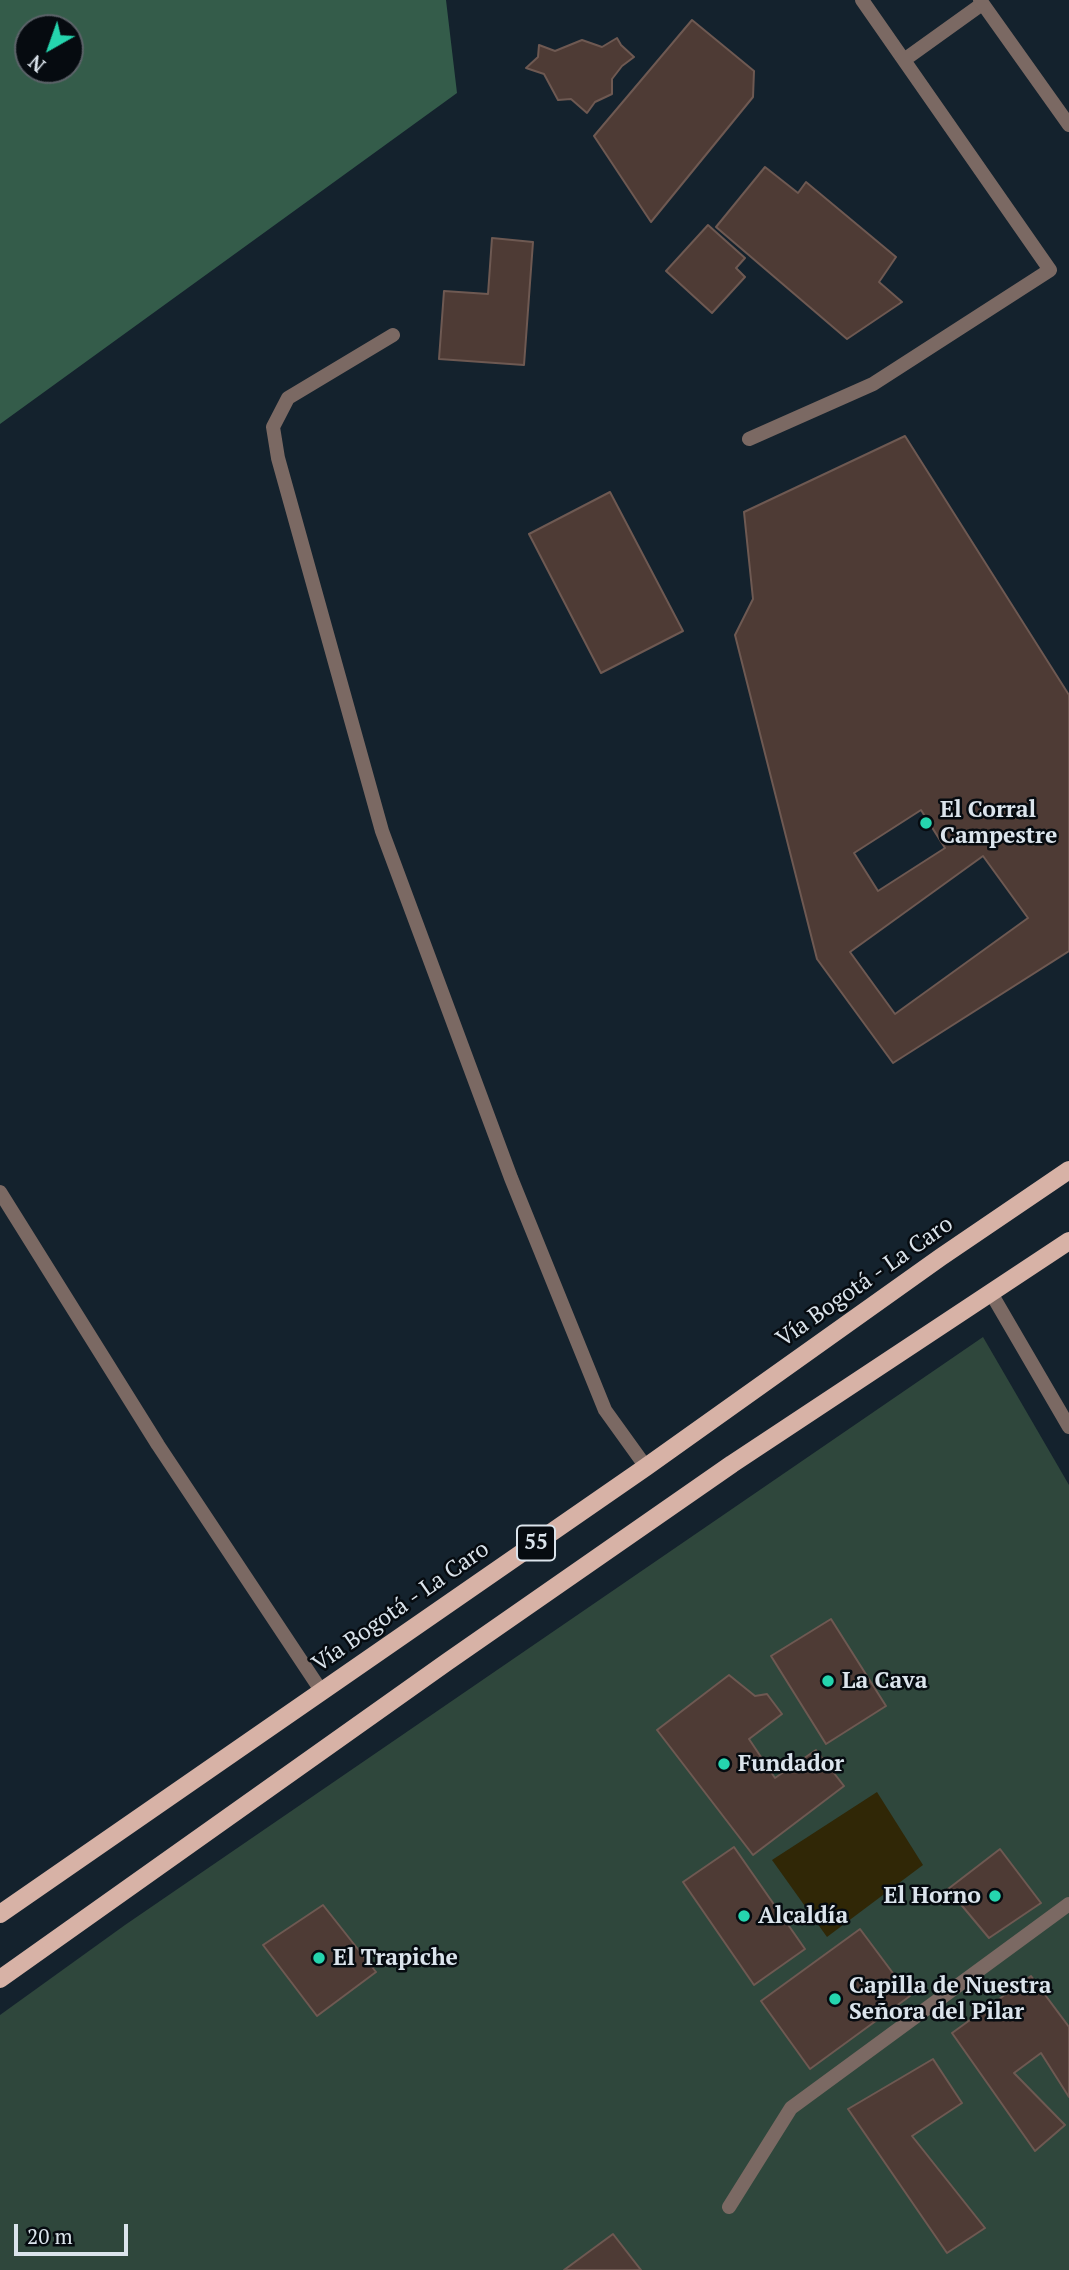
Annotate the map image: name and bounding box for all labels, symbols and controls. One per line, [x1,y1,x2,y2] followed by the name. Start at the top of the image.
[14,14,84,84] north arrow
[23,50,50,78] text: N
[940,796,1057,850] place label: El Corral Campestre
[918,815,934,831] marker: El Corral Campestre
[771,1211,959,1353] street label: Vía Bogotá - La Caro
[517,1526,555,1560] road number: 55
[307,1536,495,1678] street label: Vía Bogotá - La Caro
[842,1667,927,1695] place label: La Cava
[820,1673,836,1689] marker: La Cava
[738,1750,844,1778] place label: Fundador
[716,1756,732,1772] marker: Fundador
[884,1882,981,1910] place label: El Horno
[987,1888,1003,1904] marker: El Horno
[758,1902,848,1930] place label: Alcaldía
[736,1908,752,1924] marker: Alcaldía
[333,1944,458,1972] place label: El Trapiche
[311,1950,327,1966] marker: El Trapiche
[849,1972,1051,2026] place label: Capilla de Nuestra Señora del Pilar
[827,1991,843,2007] marker: Capilla de Nuestra Señora del Pilar
[18,2210,131,2254] scale bar
[27,2222,73,2250] text: 20 m

